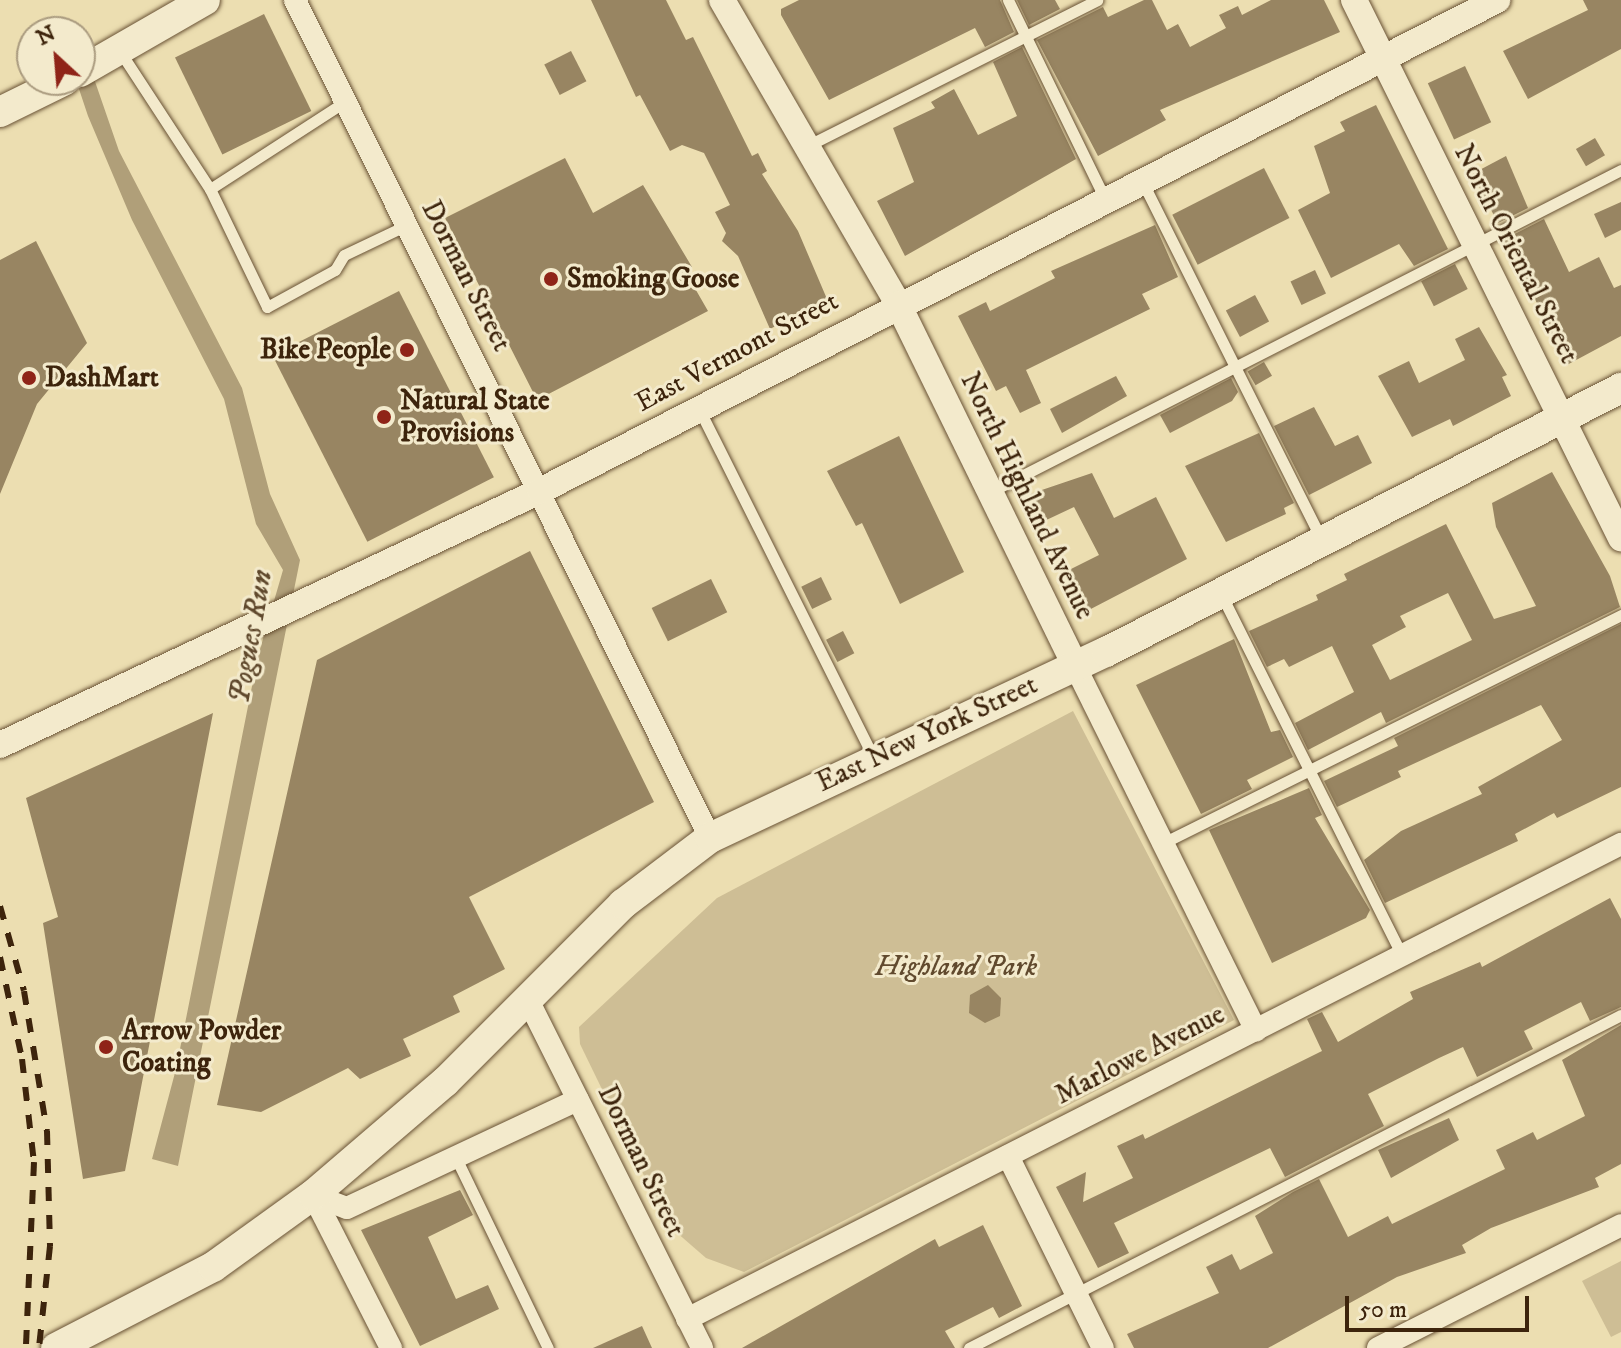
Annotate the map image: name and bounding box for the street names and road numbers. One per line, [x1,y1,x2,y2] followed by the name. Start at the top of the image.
[1446,139,1586,369] street label: North Oriental Street
[414,195,518,357] street label: Dorman Street
[630,284,844,420] street label: East Vermont Street
[953,367,1101,625] street label: North Highland Avenue
[811,668,1043,800] street label: East New York Street
[1050,998,1230,1112] street label: Marlowe Avenue
[590,1080,692,1242] street label: Dorman Street

